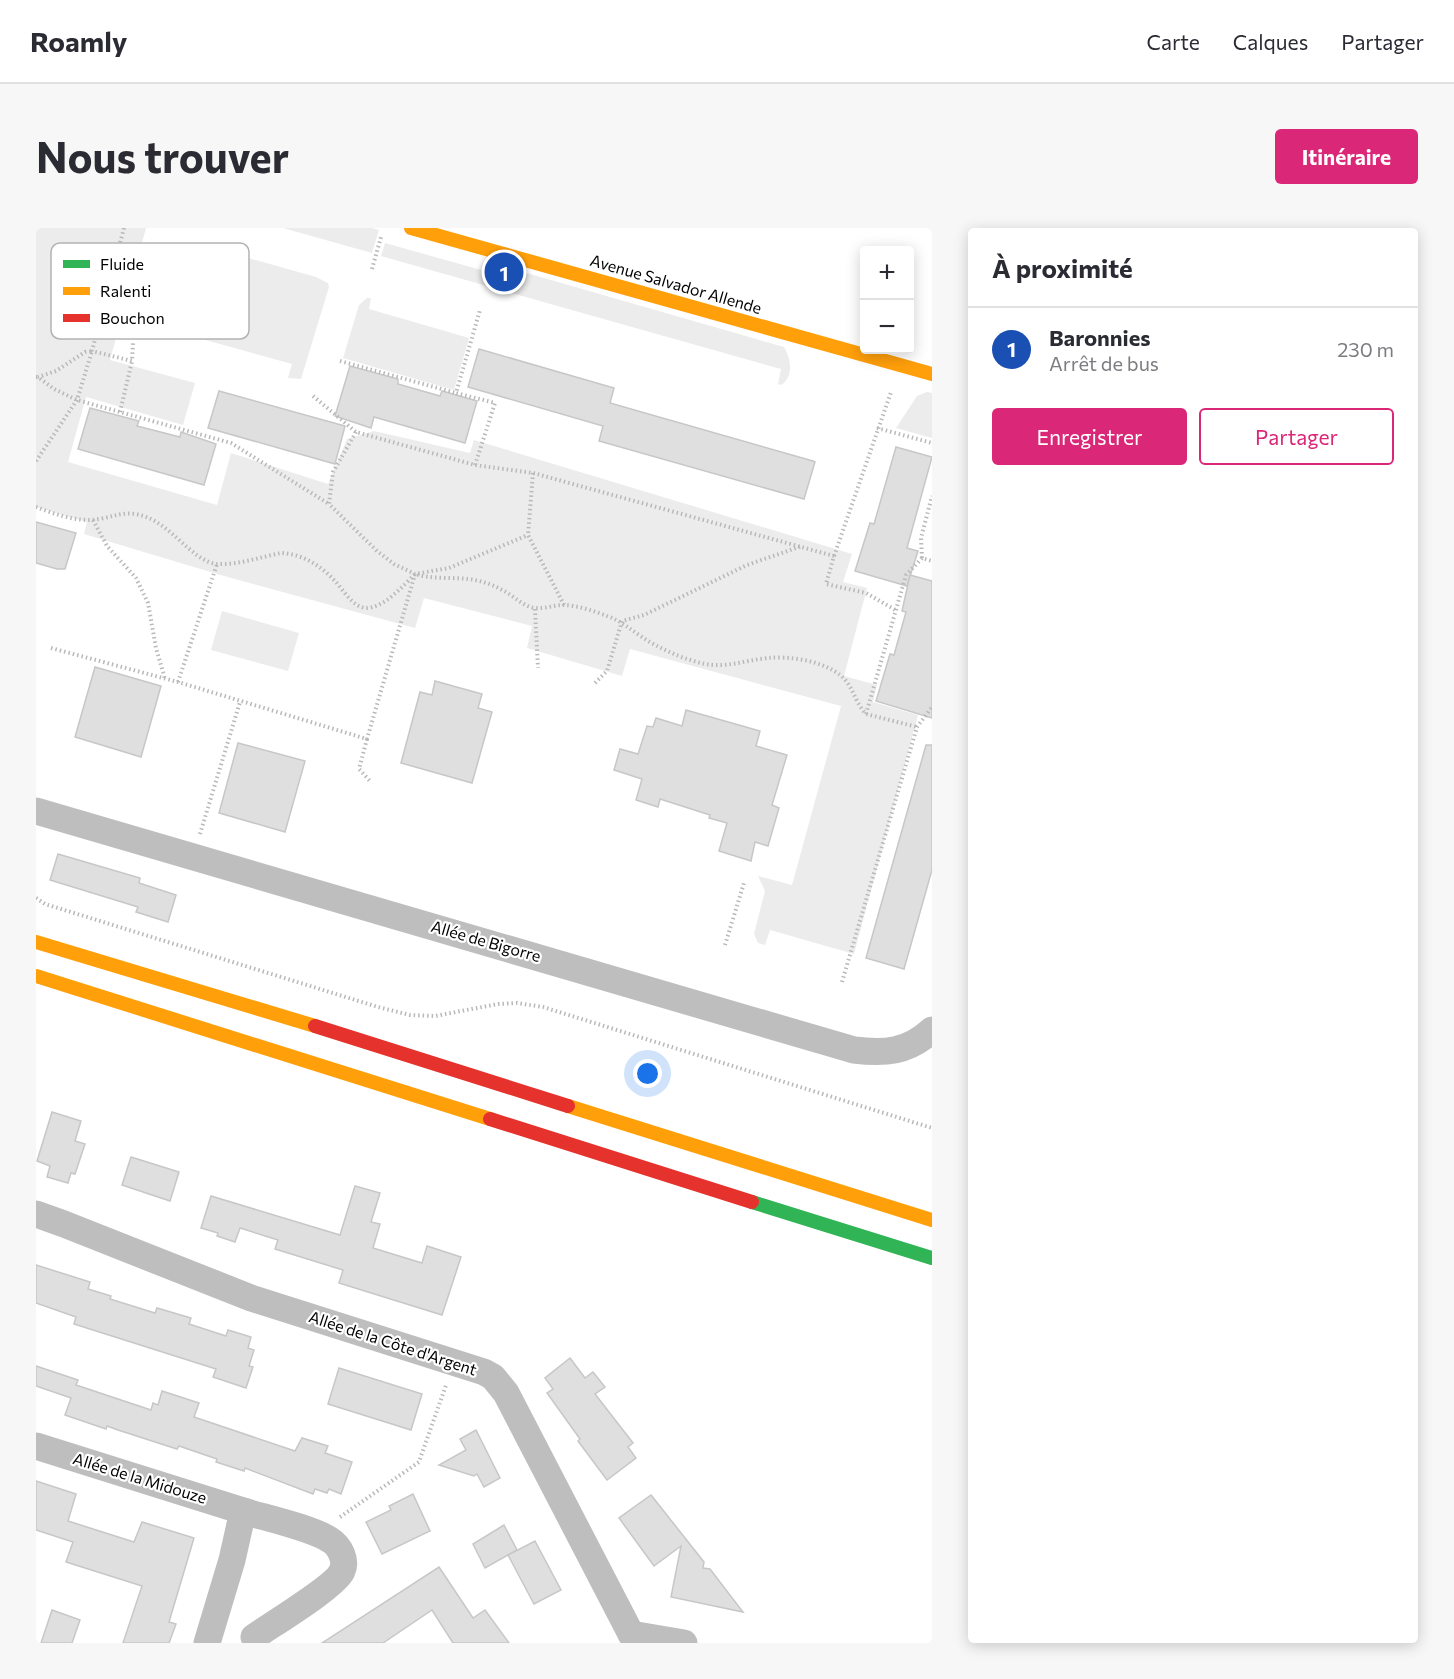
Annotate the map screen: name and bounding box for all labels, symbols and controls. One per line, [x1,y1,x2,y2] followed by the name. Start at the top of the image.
[30,24,127,58] text: Roamly
[1147,29,1200,54] text: Carte
[1233,29,1308,54] text: Calques
[1341,29,1424,54] text: Partager
[1275,129,1418,184] button: Itinéraire
[36,130,289,182] text: Nous trouver
[51,243,249,339] legend
[860,246,914,354] map controls
[860,246,914,300] button: +
[484,250,524,294] pin: 1
[588,250,764,317] street label: Avenue Salvador Allende
[992,252,1133,283] text: À proximité
[100,254,144,273] text: Fluide
[100,281,151,300] text: Ralenti
[860,300,914,354] button: −
[100,308,165,327] text: Bouchon
[1049,324,1151,351] text: Baronnies
[1007,337,1016,361] text: 1
[1337,337,1394,361] text: 230 m
[1049,351,1159,375] text: Arrêt de bus
[992,408,1187,465] button: Enregistrer
[1199,408,1394,465] button: Partager
[429,916,543,965] street label: Allée de Bigorre
[633,1059,662,1088] your location
[307,1306,480,1379] street label: Allée de la Côte d'Argent
[71,1448,209,1507] street label: Allée de la Midouze

